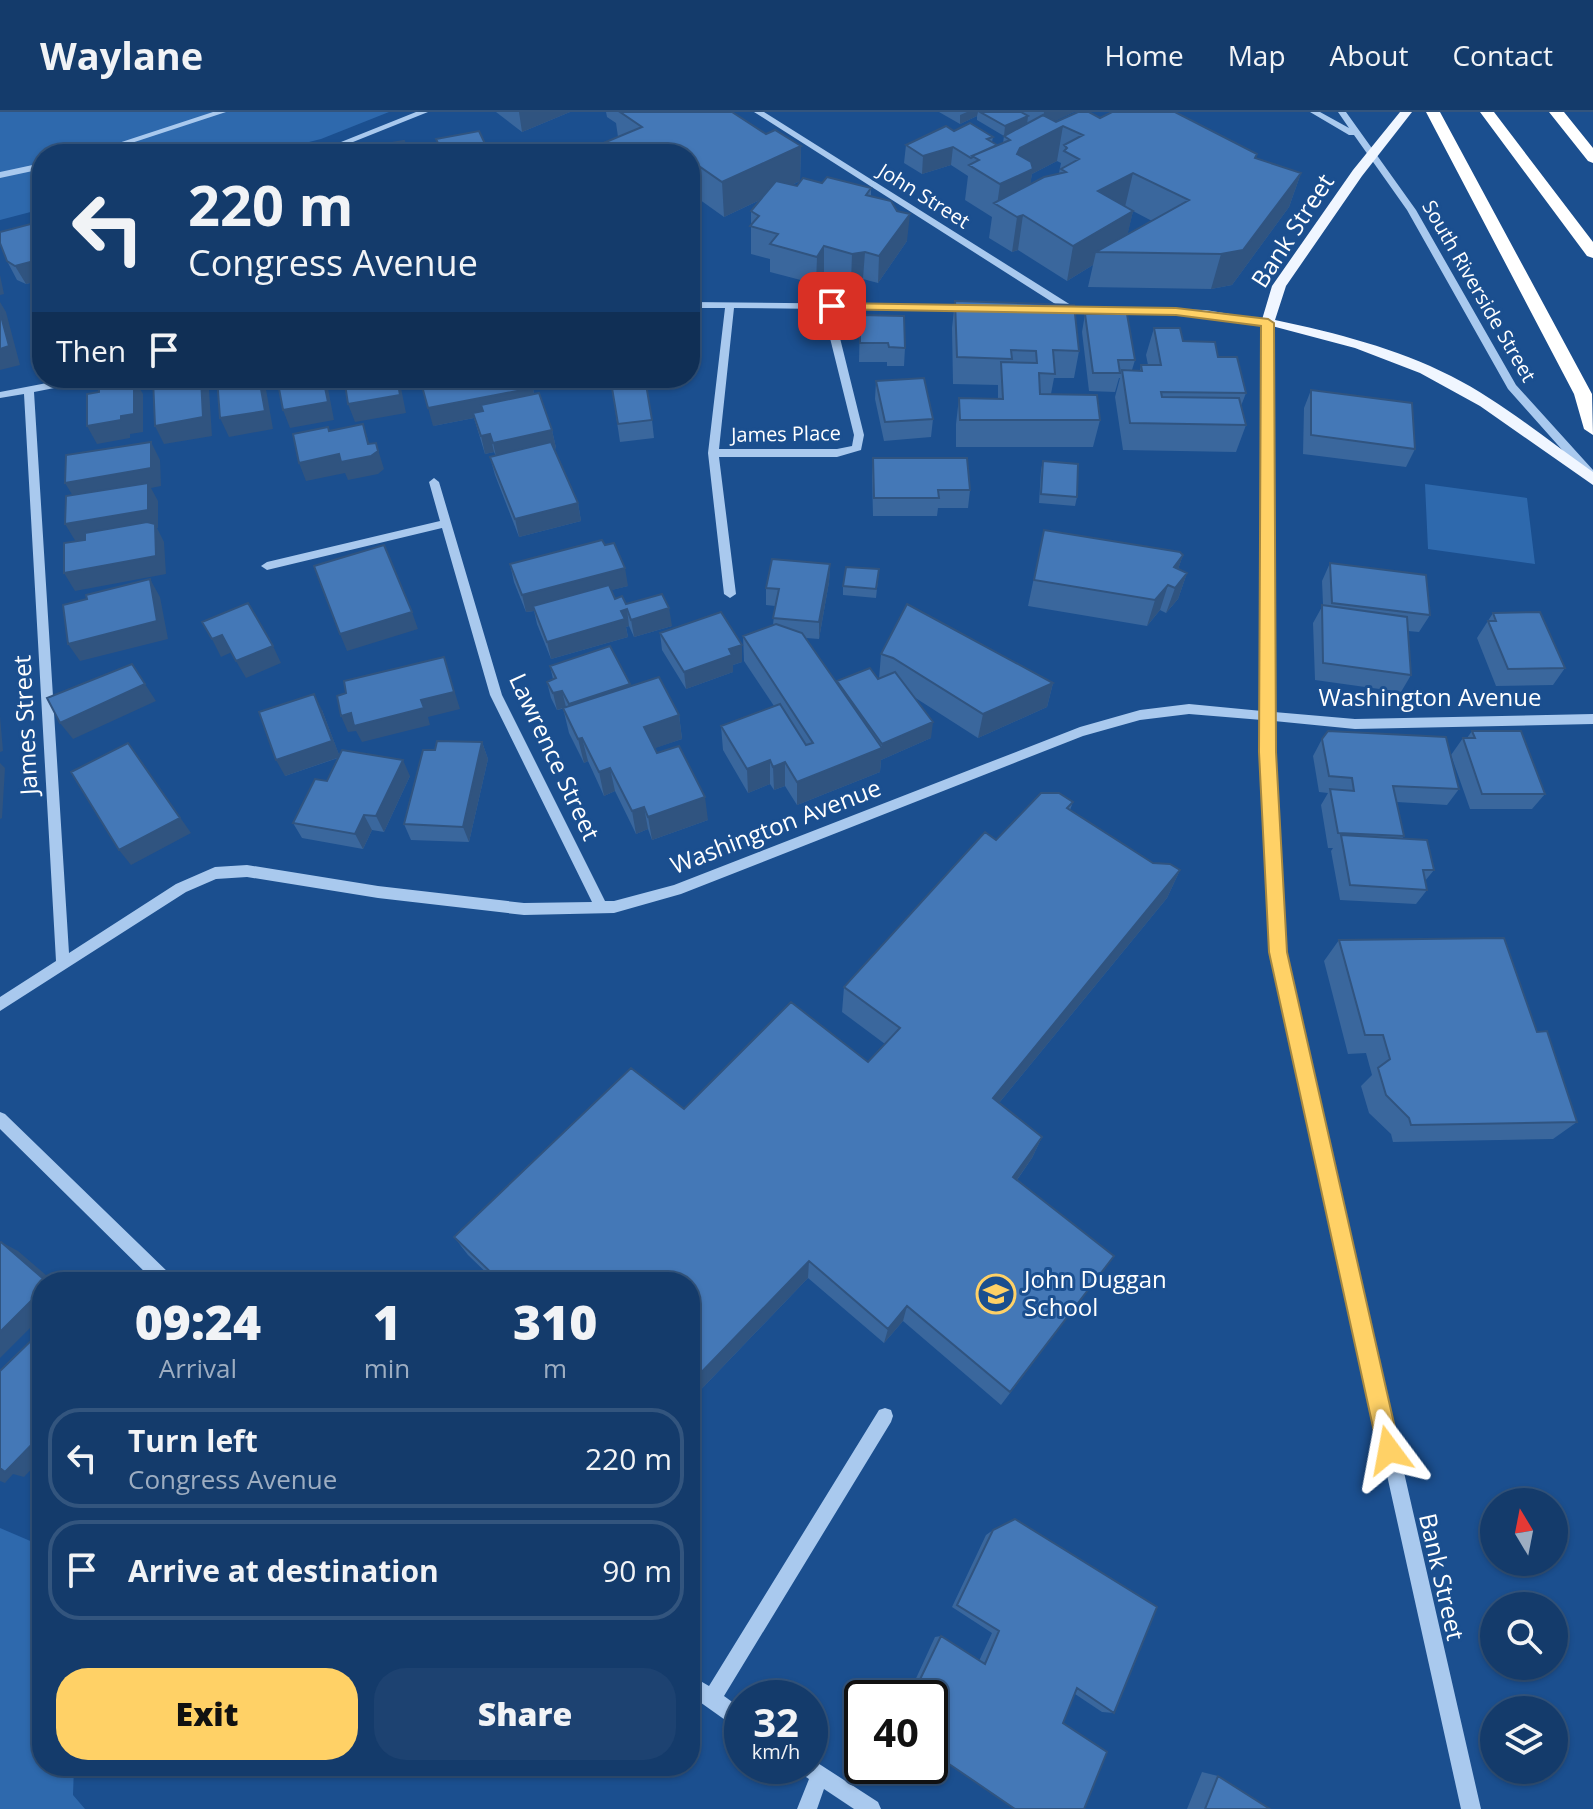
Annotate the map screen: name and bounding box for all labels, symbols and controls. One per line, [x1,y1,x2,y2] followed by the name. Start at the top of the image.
[40,29,203,81] text: Waylane
[1105,36,1184,74] text: Home
[1228,36,1286,74] text: Map
[1330,36,1408,74] text: About
[1452,36,1553,74] text: Contact
[872,156,975,234] street label: John Street
[188,166,354,242] text: 220 m
[1243,167,1341,293] street label: Bank Street
[56,176,160,280] icon: left
[1416,195,1543,387] street label: South Riverside Street
[188,238,478,287] text: Congress Avenue
[798,272,866,340] pin
[810,284,854,328] icon: arrive
[142,328,186,372] icon: arrive
[56,330,126,371] text: Then
[729,419,841,448] street label: James Place
[4,654,45,798] street label: James Street
[502,668,608,845] street label: Lawrence Street
[1319,680,1541,713] street label: Washington Avenue
[665,770,885,881] street label: Washington Avenue
[1022,1262,1167,1323] place label: John Duggan School
[975,1273,1017,1315] school or university icon: John Duggan School
[135,1289,261,1354] text: 09:24
[373,1289,401,1354] text: 1
[513,1289,597,1354] text: 310
[159,1350,237,1386] text: Arrival
[364,1350,410,1386] text: min
[543,1350,567,1386] text: m
[1347,1408,1431,1492] position arrow
[128,1420,258,1461] text: Turn left
[60,1436,104,1480] icon: left
[585,1438,672,1479] text: 220 m
[128,1461,337,1497] text: Congress Avenue
[1480,1488,1568,1576] north arrow
[1480,1488,1568,1784] map controls
[1412,1510,1473,1643] street label: Bank Street
[60,1548,104,1592] icon: arrive
[128,1550,439,1591] text: Arrive at destination
[602,1550,672,1591] text: 90 m
[1480,1592,1568,1680] button: search
[56,1668,358,1760] button: Exit
[374,1668,676,1760] button: Share
[844,1680,948,1784] speed limit sign: 40
[753,1694,799,1749] text: 32
[1480,1696,1568,1784] button: layers
[752,1738,800,1765] text: km/h

